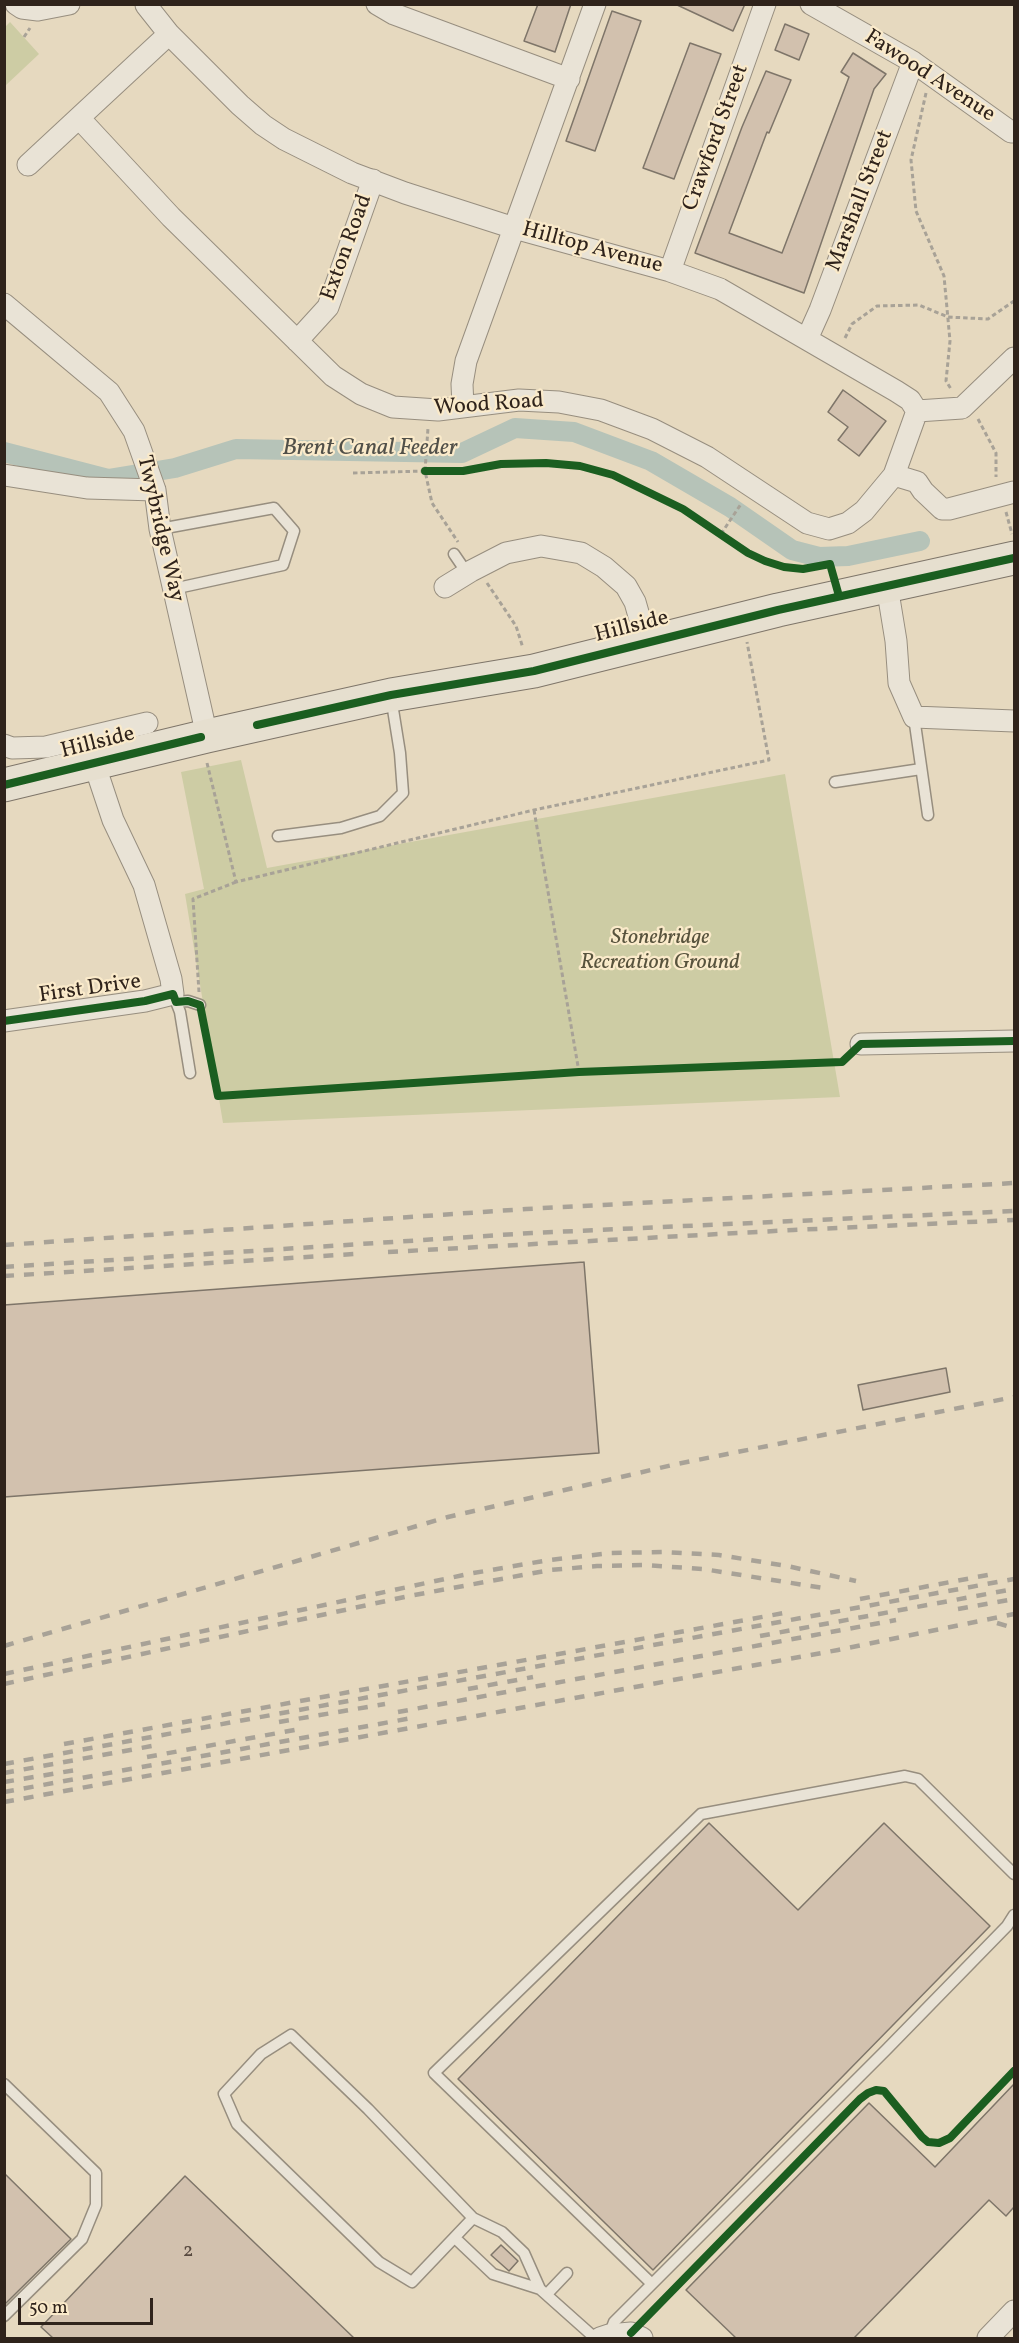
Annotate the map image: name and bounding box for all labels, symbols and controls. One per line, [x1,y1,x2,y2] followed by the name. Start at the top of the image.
[859,25,999,129] street label: Fawood Avenue
[678,61,756,215] street label: Crawford Street
[822,127,900,275] street label: Marshall Street
[317,191,379,305] street label: Exton Road
[519,218,665,280] street label: Hilltop Avenue
[433,389,545,423] street label: Wood Road
[282,436,458,464] water label: Brent Canal Feeder
[129,453,189,605] street label: Twybridge Way
[592,606,672,650] street label: Hillside
[58,722,138,766] street label: Hillside
[580,926,740,978] park label: Stonebridge Recreation Ground
[37,970,143,1010] street label: First Drive
[183,2240,193,2264] house number: 2
[21,2286,156,2324] scale bar
[29,2296,68,2321] text: 50 m

